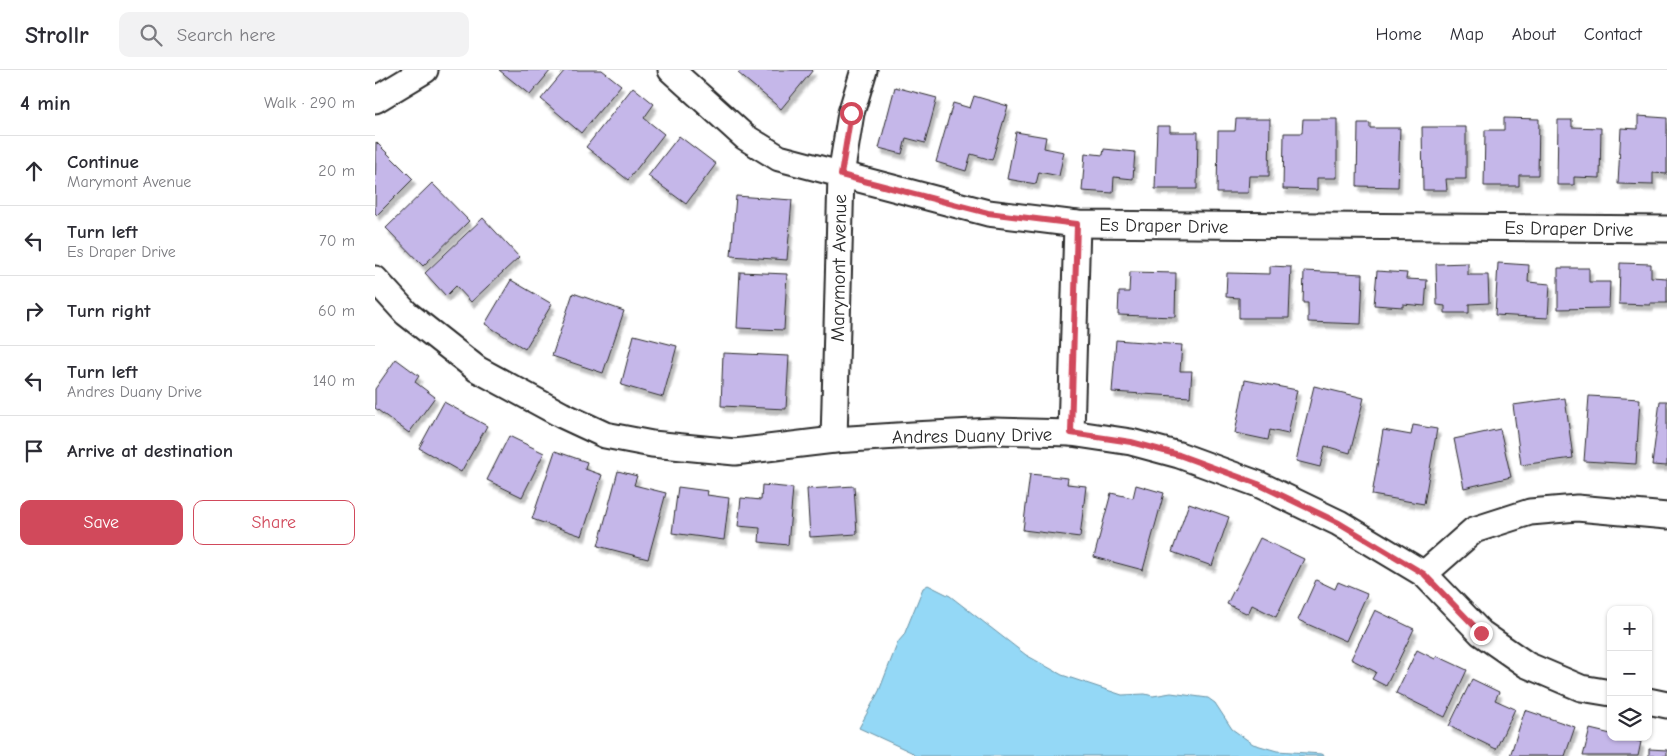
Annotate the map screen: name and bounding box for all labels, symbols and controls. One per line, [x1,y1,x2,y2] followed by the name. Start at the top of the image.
[119,12,469,57] search box
[25,21,89,49] text: Strollr
[137,21,165,49] icon: search
[177,24,276,46] text: Search here
[1375,24,1422,45] text: Home
[1450,24,1484,45] text: Map
[1512,24,1556,45] text: About
[1584,24,1642,45] text: Contact
[20,91,71,115] text: 4 min
[264,94,355,112] text: Walk · 290 m
[840,102,863,125] route start
[67,151,139,173] text: Continue
[20,157,48,185] icon: ahead
[318,162,355,180] text: 20 m
[67,173,191,191] text: Marymont Avenue
[827,194,851,342] street label: Marymont Avenue
[1099,214,1229,238] street label: Es Draper Drive
[1504,217,1634,241] street label: Es Draper Drive
[67,221,138,243] text: Turn left
[20,227,48,255] icon: left
[319,232,355,250] text: 70 m
[67,243,176,261] text: Es Draper Drive
[20,297,48,325] icon: right
[67,300,151,322] text: Turn right
[318,302,355,320] text: 60 m
[67,361,138,383] text: Turn left
[20,367,48,395] icon: left
[313,372,355,390] text: 140 m
[67,383,202,401] text: Andres Duany Drive
[892,424,1052,448] street label: Andres Duany Drive
[20,437,48,465] icon: arrive
[67,440,233,462] text: Arrive at destination
[20,500,183,545] button: Save
[193,500,355,545] button: Share
[1607,606,1652,741] map controls
[1607,606,1652,651] button: +
[1470,622,1493,645] route end
[1607,651,1652,696] button: −
[1607,696,1652,741] button: layers

